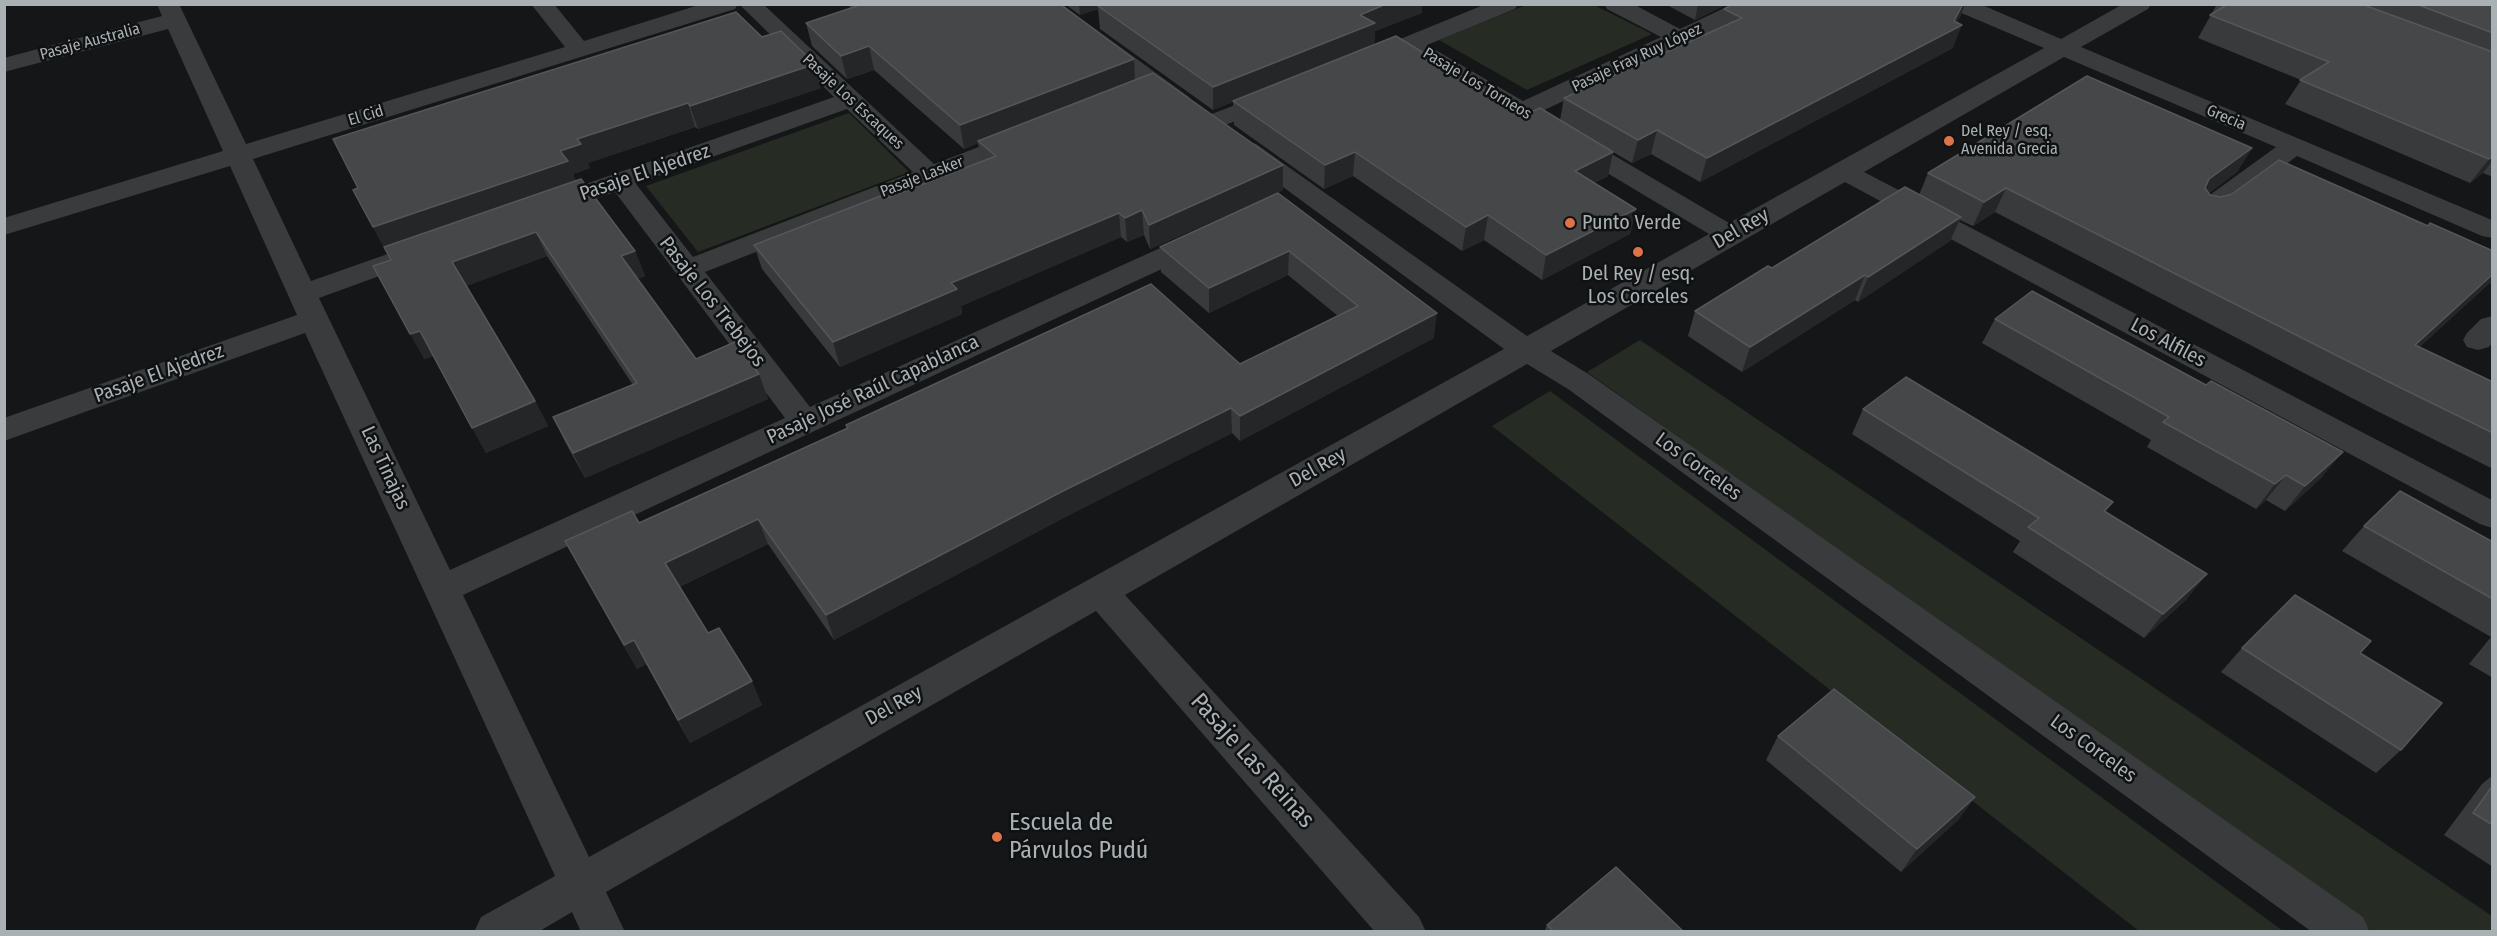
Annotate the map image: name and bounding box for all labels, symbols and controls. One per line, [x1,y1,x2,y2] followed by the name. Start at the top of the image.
[38,19,142,65] street label: Pasaje Australia
[1569,19,1705,97] street label: Pasaje Fray Ruy López
[1419,44,1535,124] street label: Pasaje Los Torneos
[798,50,908,154] street label: Pasaje Los Escaques
[2203,101,2249,135] street label: Grecia
[346,102,386,130] street label: El Cid
[1961,122,2058,160] place label: Del Rey / esq. Avenida Grecia
[1942,134,1956,148] marker: Del Rey / esq. Avenida Grecia
[577,139,713,207] street label: Pasaje El Ajedrez
[878,152,966,202] street label: Pasaje Lasker
[1709,203,1773,255] street label: Del Rey
[1582,211,1681,235] place label: Punto Verde
[1563,216,1577,230] marker: Punto Verde
[654,232,770,372] street label: Pasaje Los Trebejos
[1631,245,1645,259] marker: Del Rey / esq. Los Corceles
[1582,262,1694,309] place label: Del Rey / esq. Los Corceles
[2126,313,2210,373] street label: Los Alfiles
[763,330,983,450] street label: Pasaje José Raúl Capablanca
[91,339,227,409] street label: Pasaje El Ajedrez
[355,422,415,514] street label: Las Tinajas
[1650,428,1746,506] street label: Los Corceles
[1286,443,1350,493] street label: Del Rey
[862,681,926,731] street label: Del Rey
[1184,688,1320,834] street label: Pasaje Las Reinas
[2045,710,2141,788] street label: Los Corceles
[1009,809,1148,865] place label: Escuela de Párvulos Pudú
[990,830,1004,844] marker: Escuela de Párvulos Pudú

